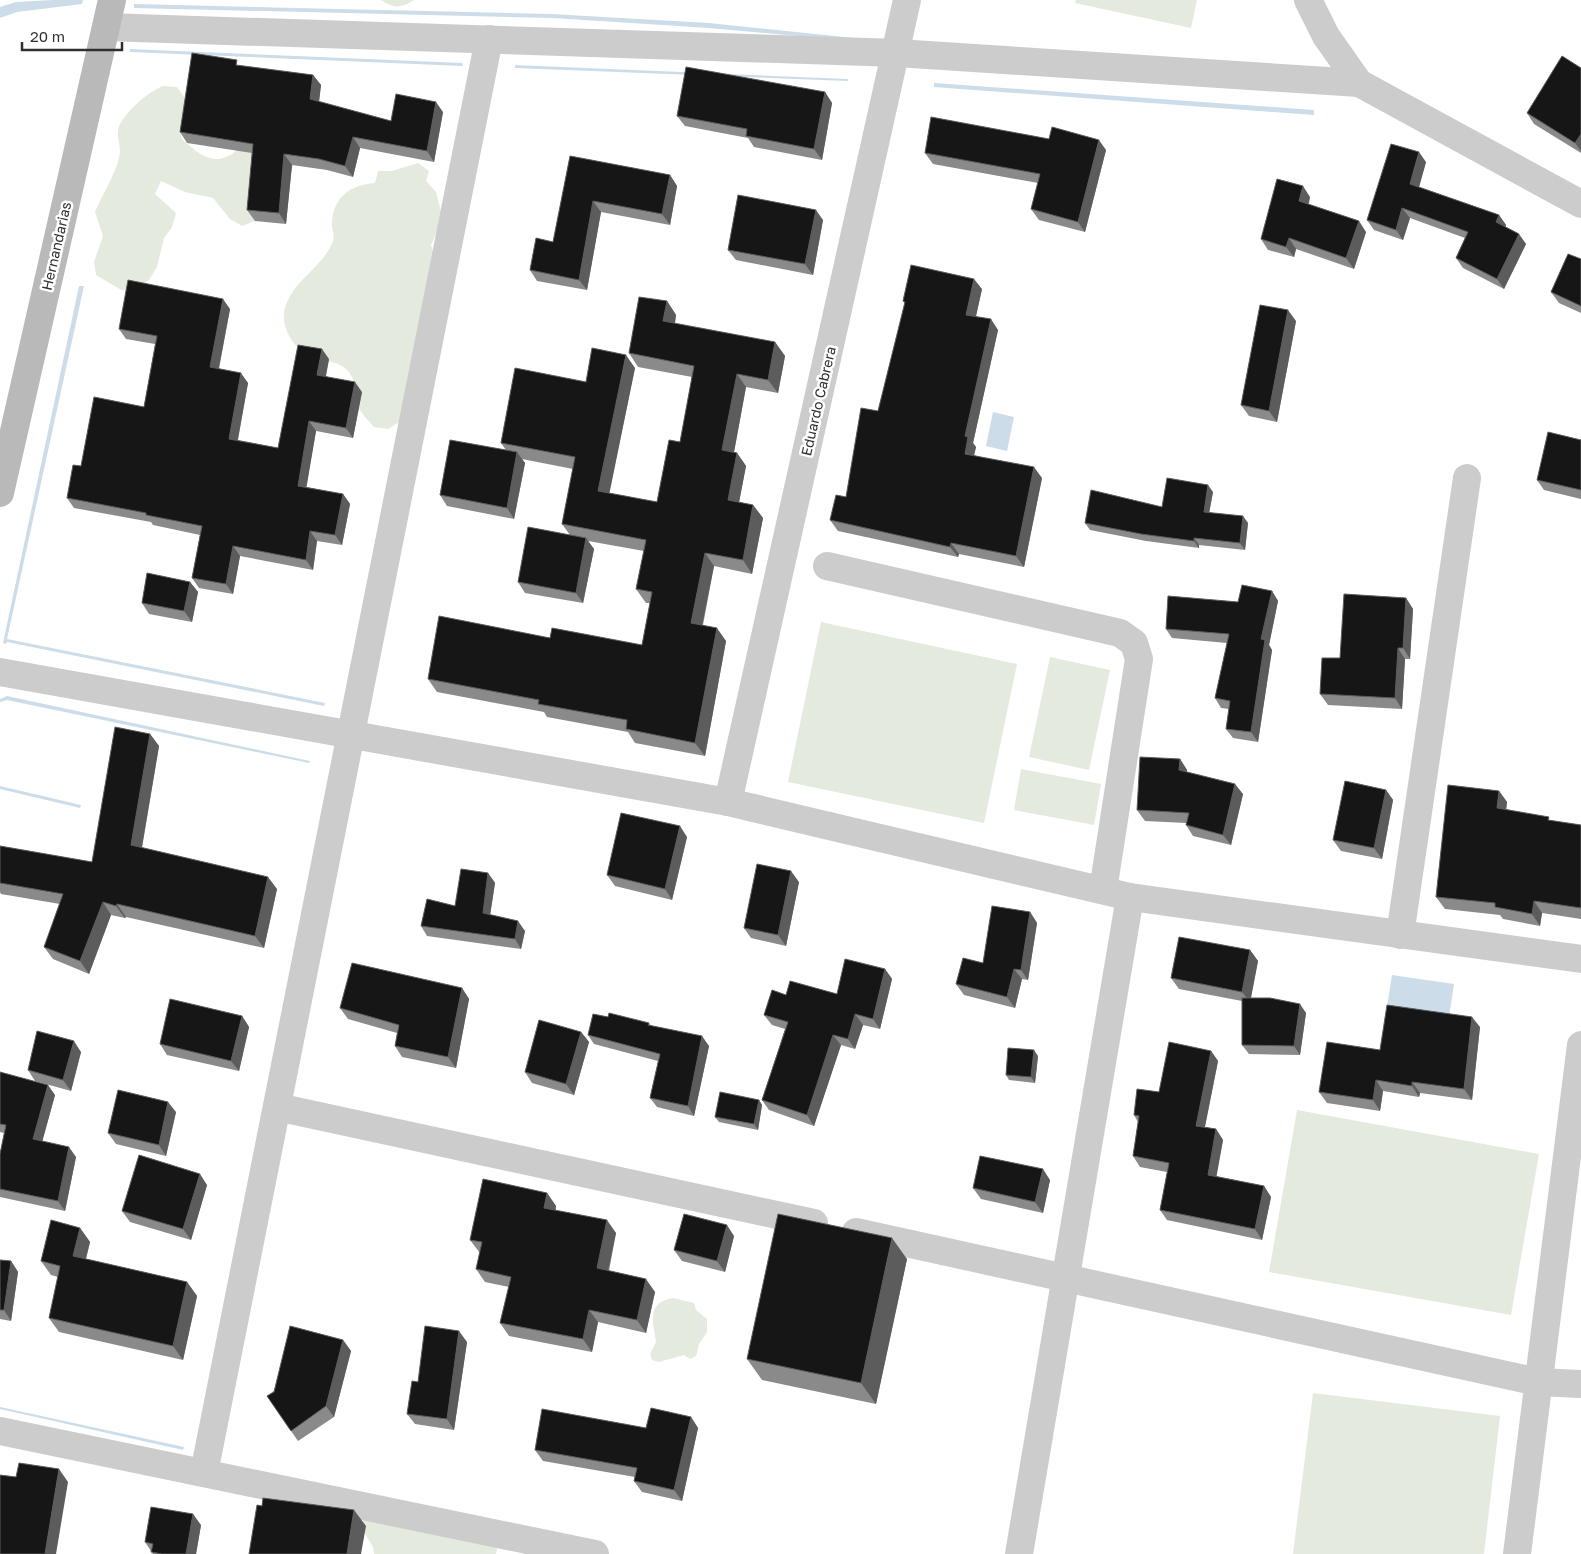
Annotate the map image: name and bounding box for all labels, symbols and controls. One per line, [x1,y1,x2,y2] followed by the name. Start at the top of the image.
[22,20,122,52] scale bar
[30,27,65,45] text: 20 m
[38,200,74,292] street label: Hernandarias
[797,345,839,457] street label: Eduardo Cabrera

